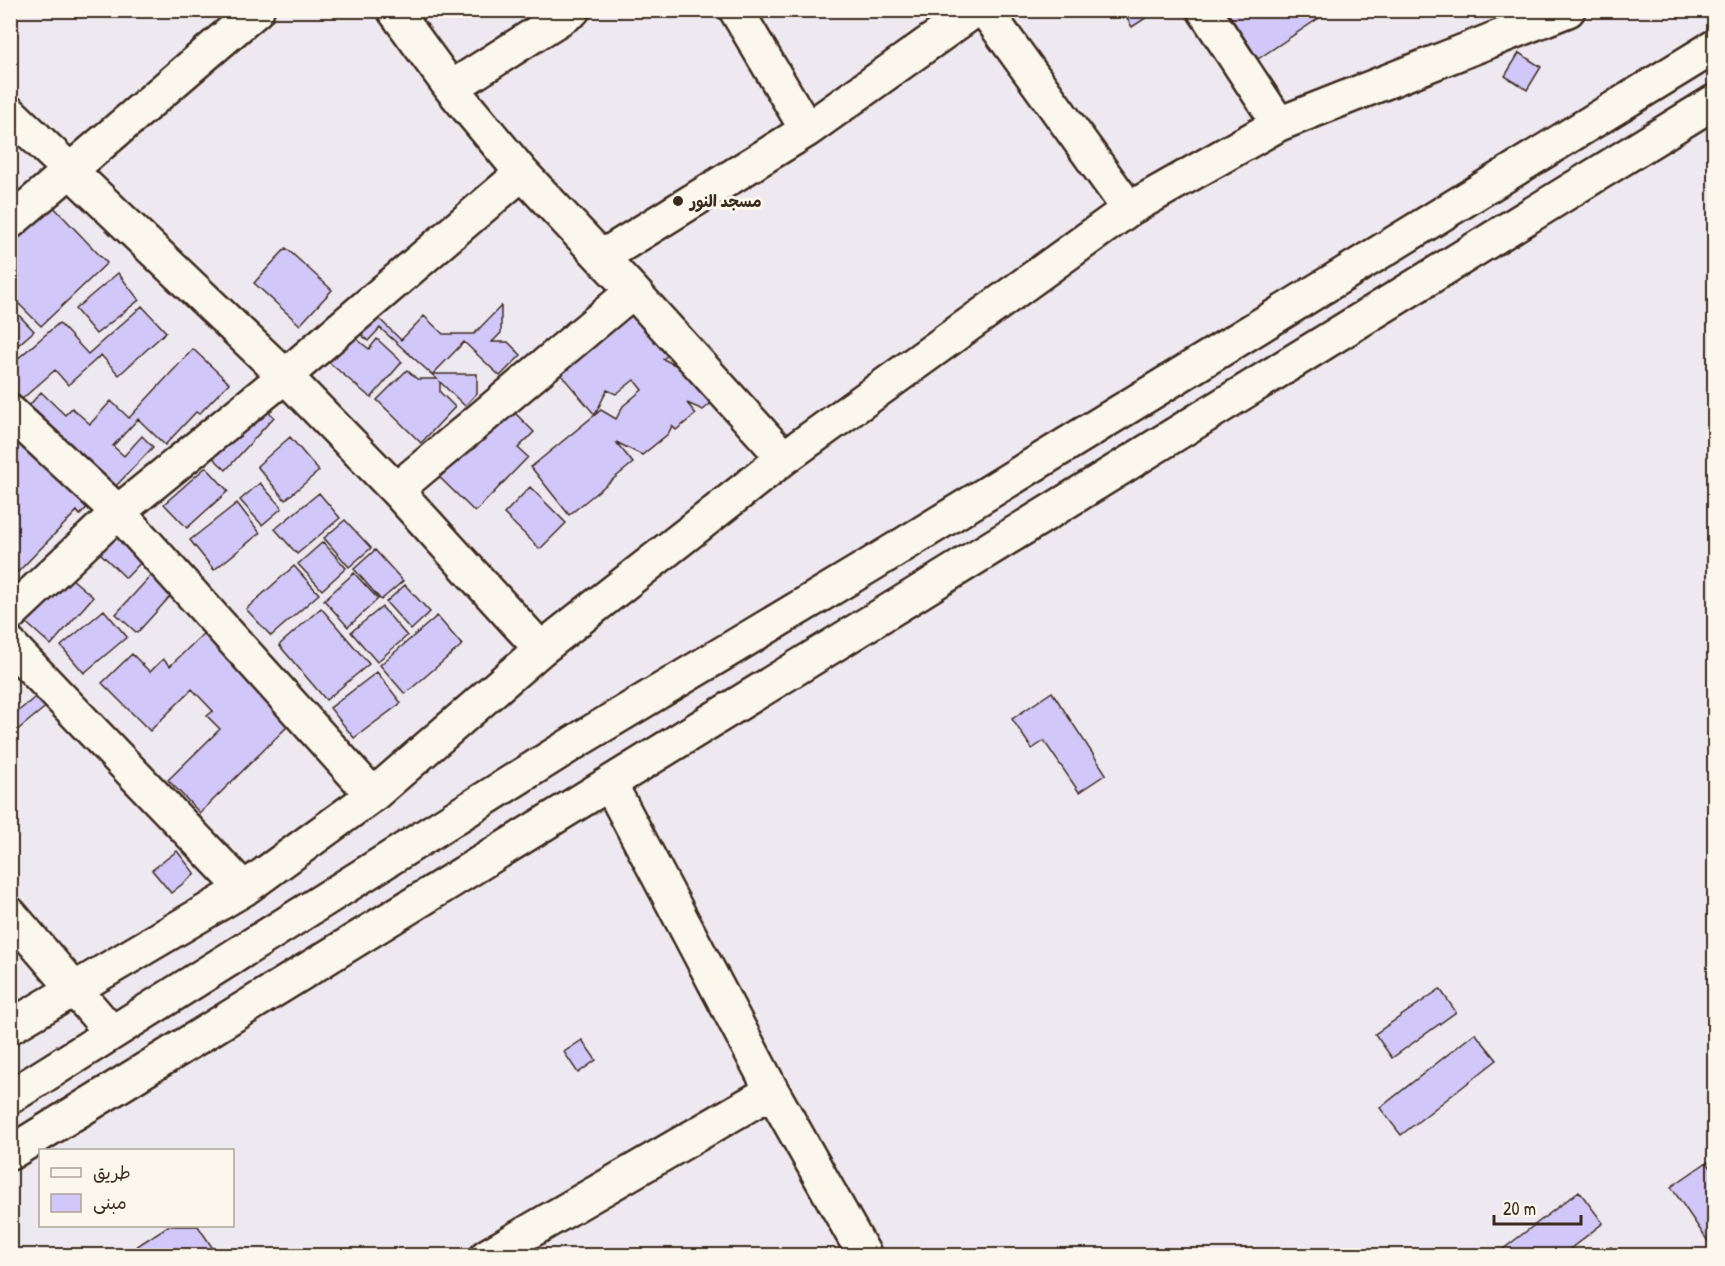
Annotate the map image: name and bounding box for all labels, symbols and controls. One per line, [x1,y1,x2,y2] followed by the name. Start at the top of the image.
[688,190,762,213] place label: مسجد النور
[671,194,685,208] marker: مسجد النور
[39,1149,234,1227] legend
[93,1160,131,1185] text: طريق
[1494,1188,1581,1226] scale bar
[93,1190,127,1215] text: مبنى
[1503,1196,1536,1221] text: 20 m

